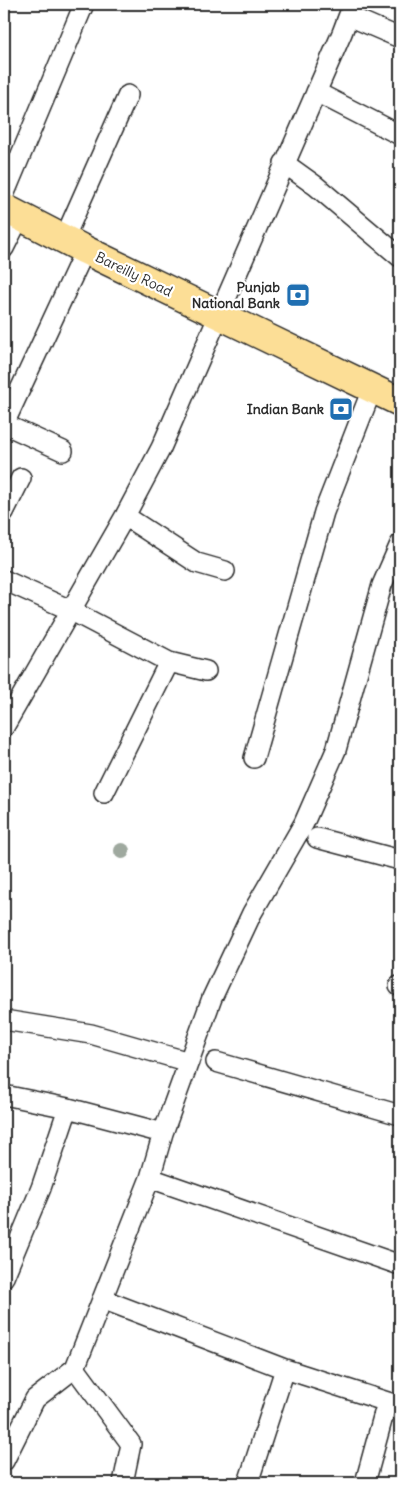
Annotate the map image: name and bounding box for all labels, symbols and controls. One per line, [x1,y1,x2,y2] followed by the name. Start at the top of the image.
[93,248,175,300] street label: Bareilly Road
[192,278,280,312] place label: Punjab National Bank
[285,282,311,308] bank icon: Punjab National Bank
[328,396,354,422] bank icon: Indian Bank
[247,400,324,418] place label: Indian Bank

